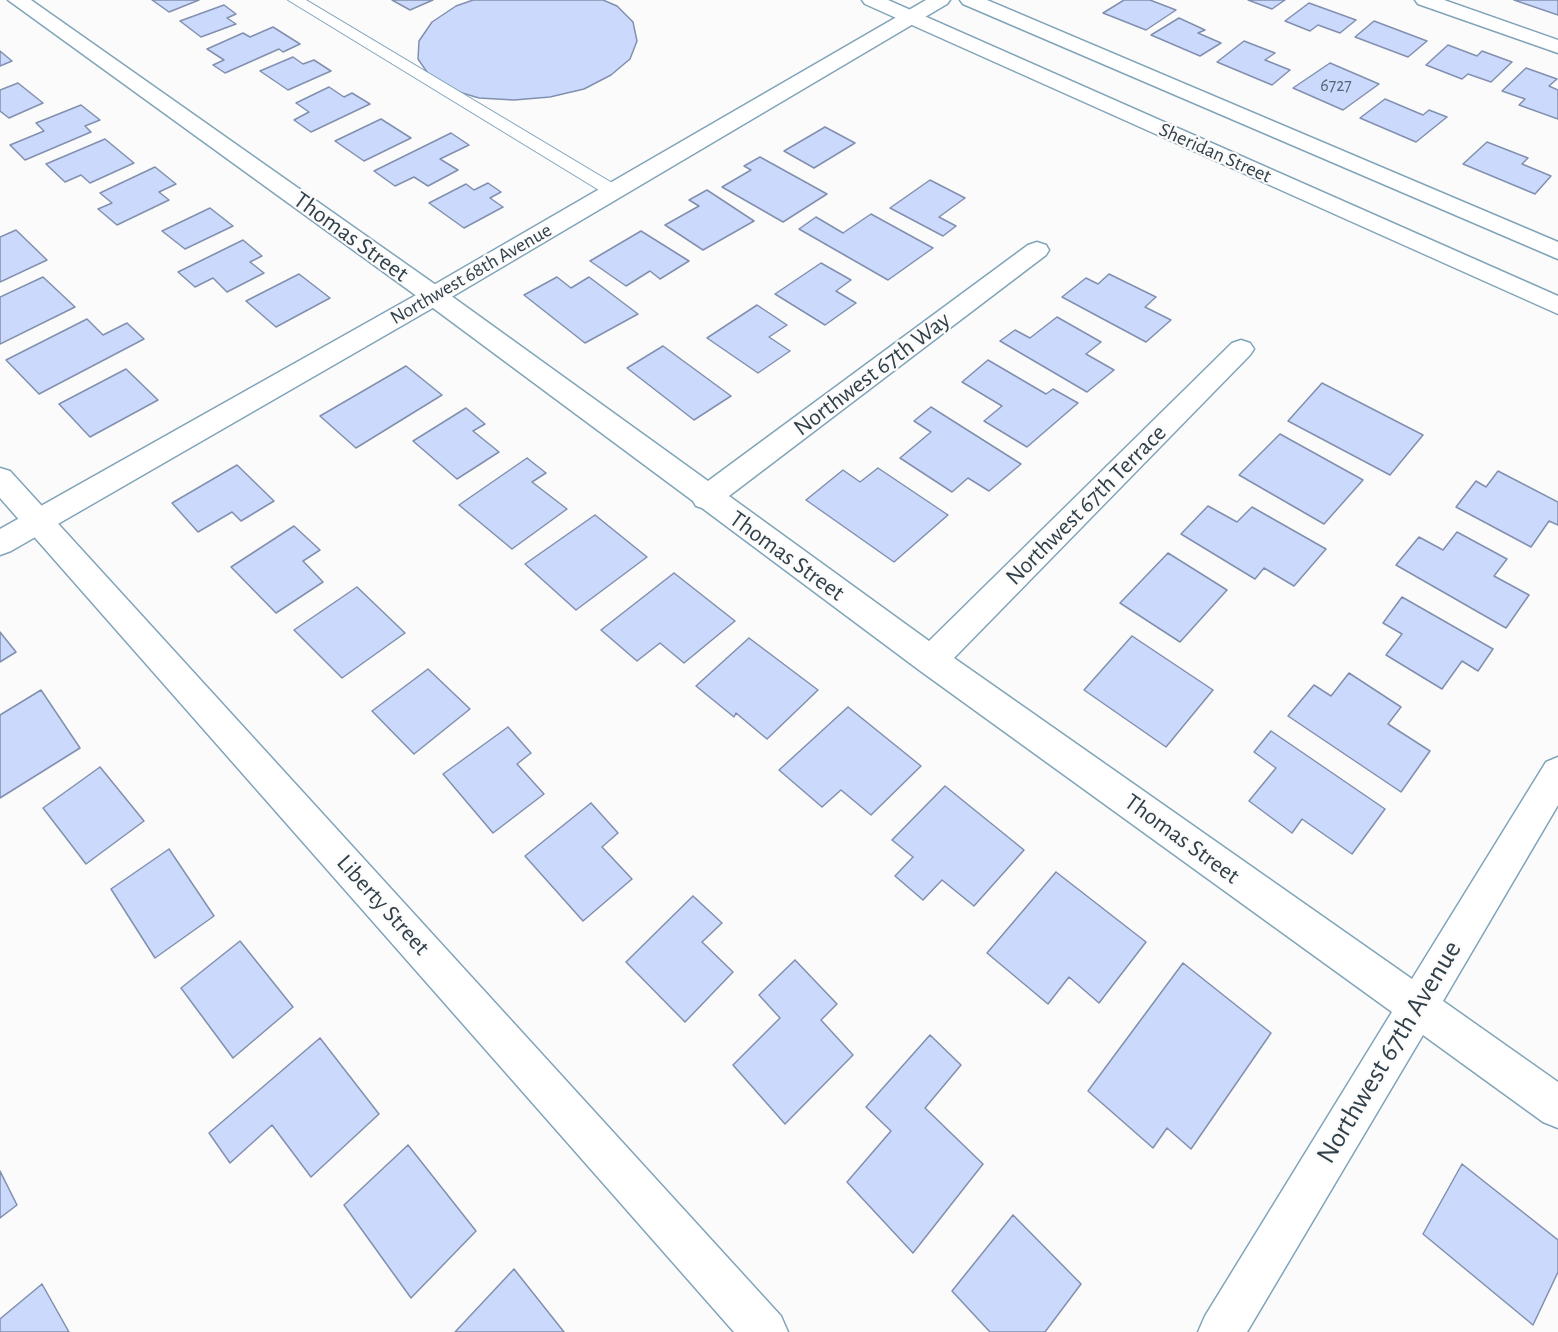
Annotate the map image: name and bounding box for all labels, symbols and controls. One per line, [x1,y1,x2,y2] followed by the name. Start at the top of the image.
[1320,75,1352,97] house number: 6727
[1155,118,1275,188] street label: Sheridan Street
[288,186,414,288] street label: Thomas Street
[386,218,556,330] street label: Northwest 68th Avenue
[788,306,956,442] street label: Northwest 67th Way
[1000,419,1172,591] street label: Northwest 67th Terrace
[724,505,850,607] street label: Thomas Street
[1119,788,1245,890] street label: Thomas Street
[330,849,436,961] street label: Liberty Street
[1309,935,1469,1169] street label: Northwest 67th Avenue

